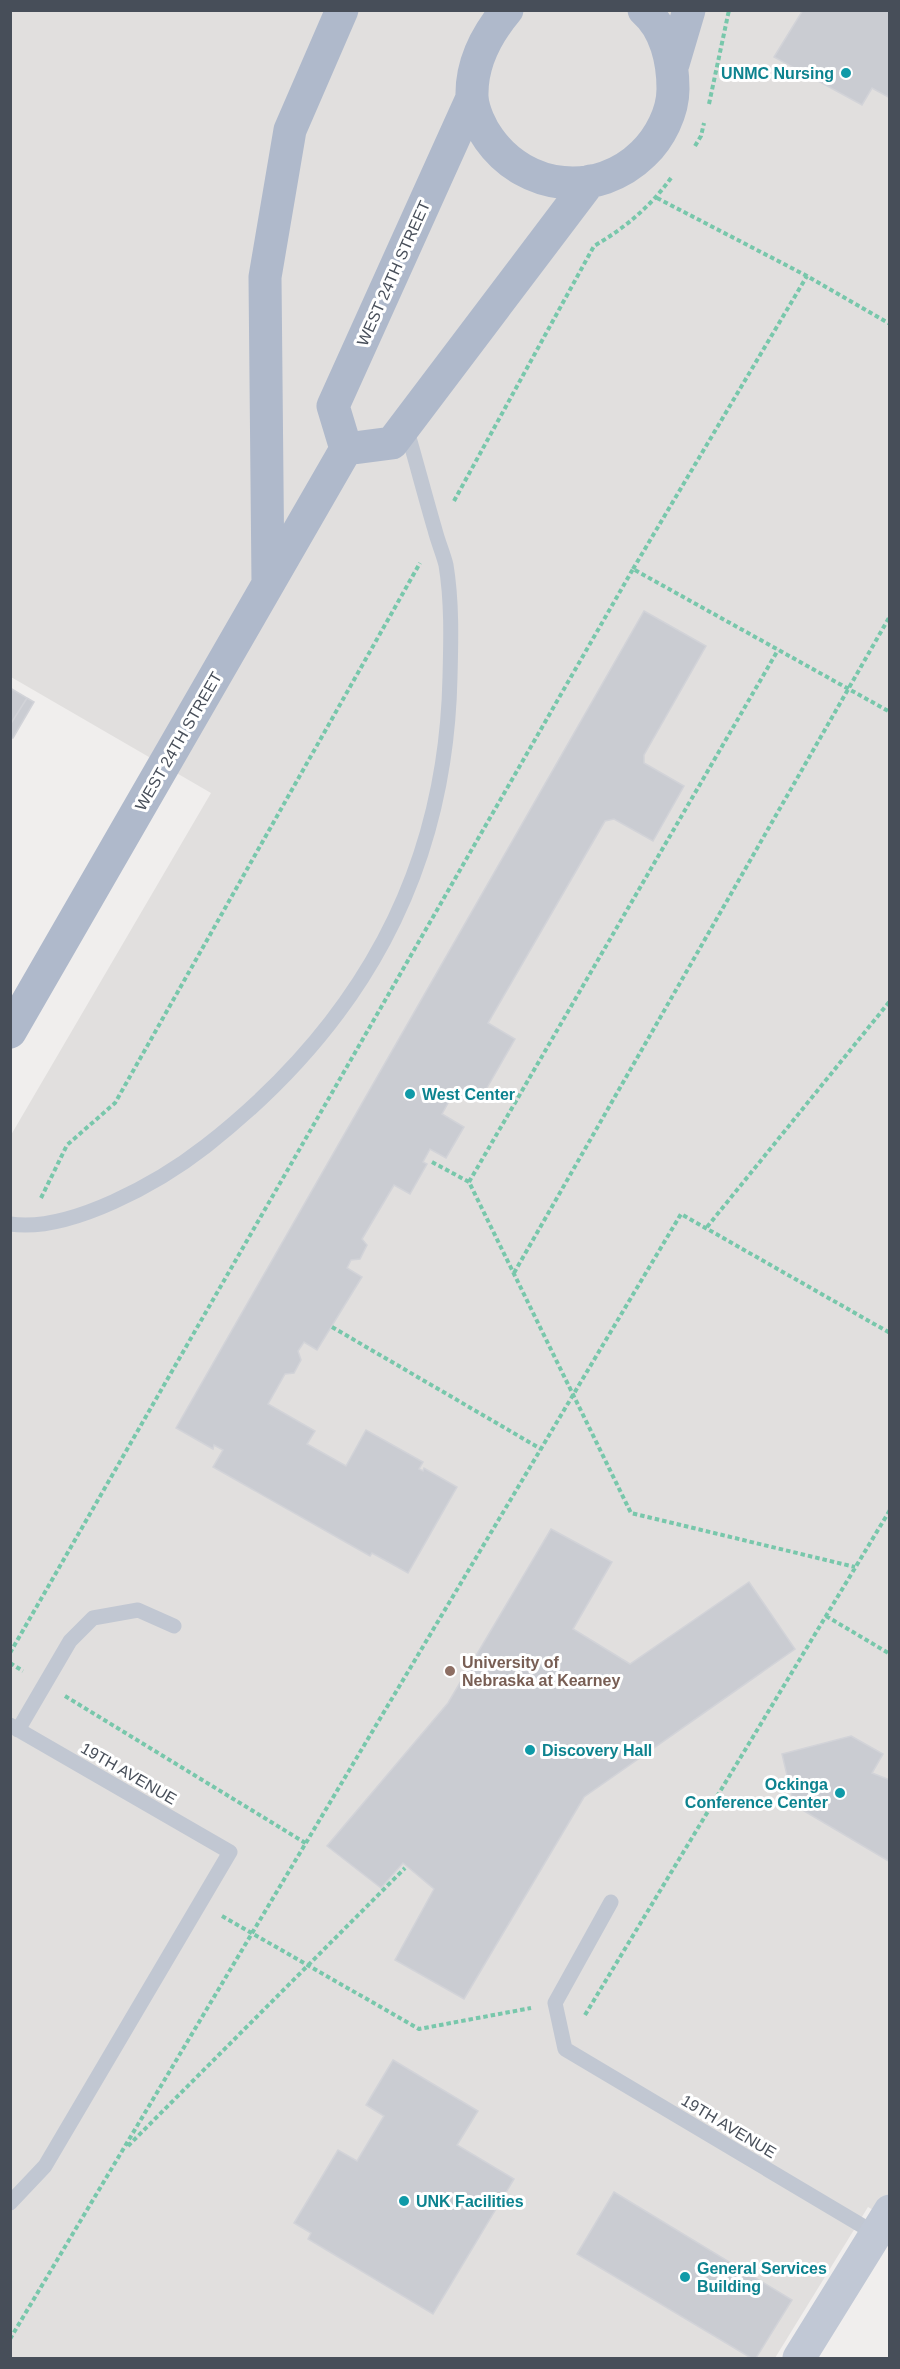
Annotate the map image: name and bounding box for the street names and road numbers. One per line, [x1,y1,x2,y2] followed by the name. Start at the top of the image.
[354,198,433,348] street label: WEST 24TH STREET
[132,669,225,814] street label: WEST 24TH STREET
[78,1739,179,1808] street label: 19TH AVENUE
[678,2092,779,2161] street label: 19TH AVENUE

